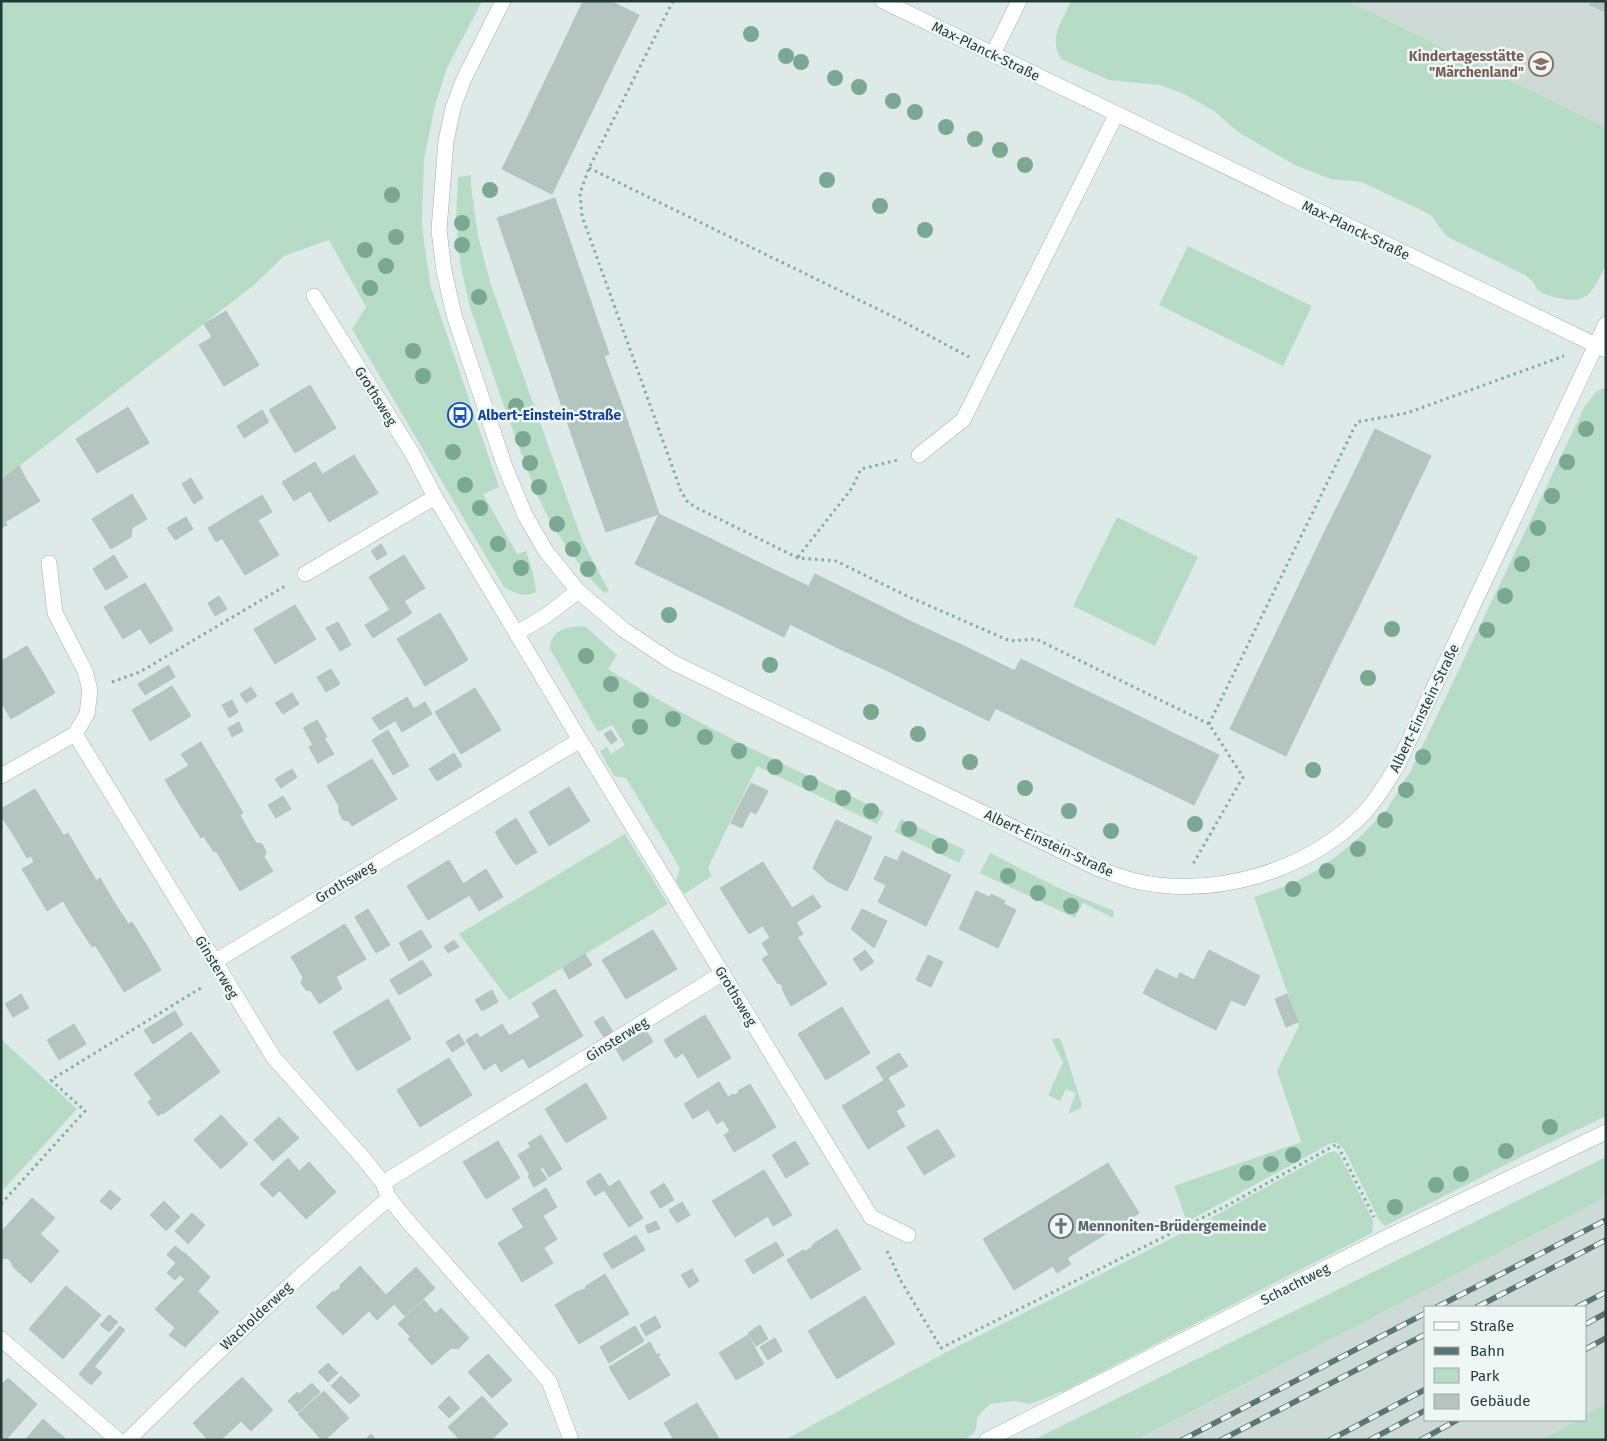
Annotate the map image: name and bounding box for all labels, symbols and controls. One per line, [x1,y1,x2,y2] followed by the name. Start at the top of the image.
[929,18,1042,85] street label: Max-Planck-Straße
[1409,48,1524,81] place label: Kindertagesstätte "Märchenland"
[1528,51,1554,77] school or university icon: Kindertagesstätte "Märchenland"
[1299,197,1412,264] street label: Max-Planck-Straße
[351,364,401,430] street label: Grothsweg
[447,402,473,428] bus stop icon: Albert-Einstein-Straße
[477,407,622,424] place label: Albert-Einstein-Straße
[1386,641,1463,775] street label: Albert-Einstein-Straße
[981,806,1116,881] street label: Albert-Einstein-Straße
[312,858,379,907] street label: Grothsweg
[191,933,242,1002] street label: Ginsterweg
[711,963,760,1030] street label: Grothsweg
[583,1013,652,1065] street label: Ginsterweg
[1048,1213,1074,1239] church icon: Mennoniten-Brüdergemeinde
[1078,1218,1267,1235] place label: Mennoniten-Brüdergemeinde
[1258,1260,1333,1309] street label: Schachtweg
[217,1278,296,1354] street label: Wacholderweg
[1424,1306,1587,1421] legend
[1470,1317,1514,1335] text: Straße
[1470,1342,1505,1360] text: Bahn
[1470,1367,1500,1385] text: Park
[1470,1392,1530,1410] text: Gebäude

